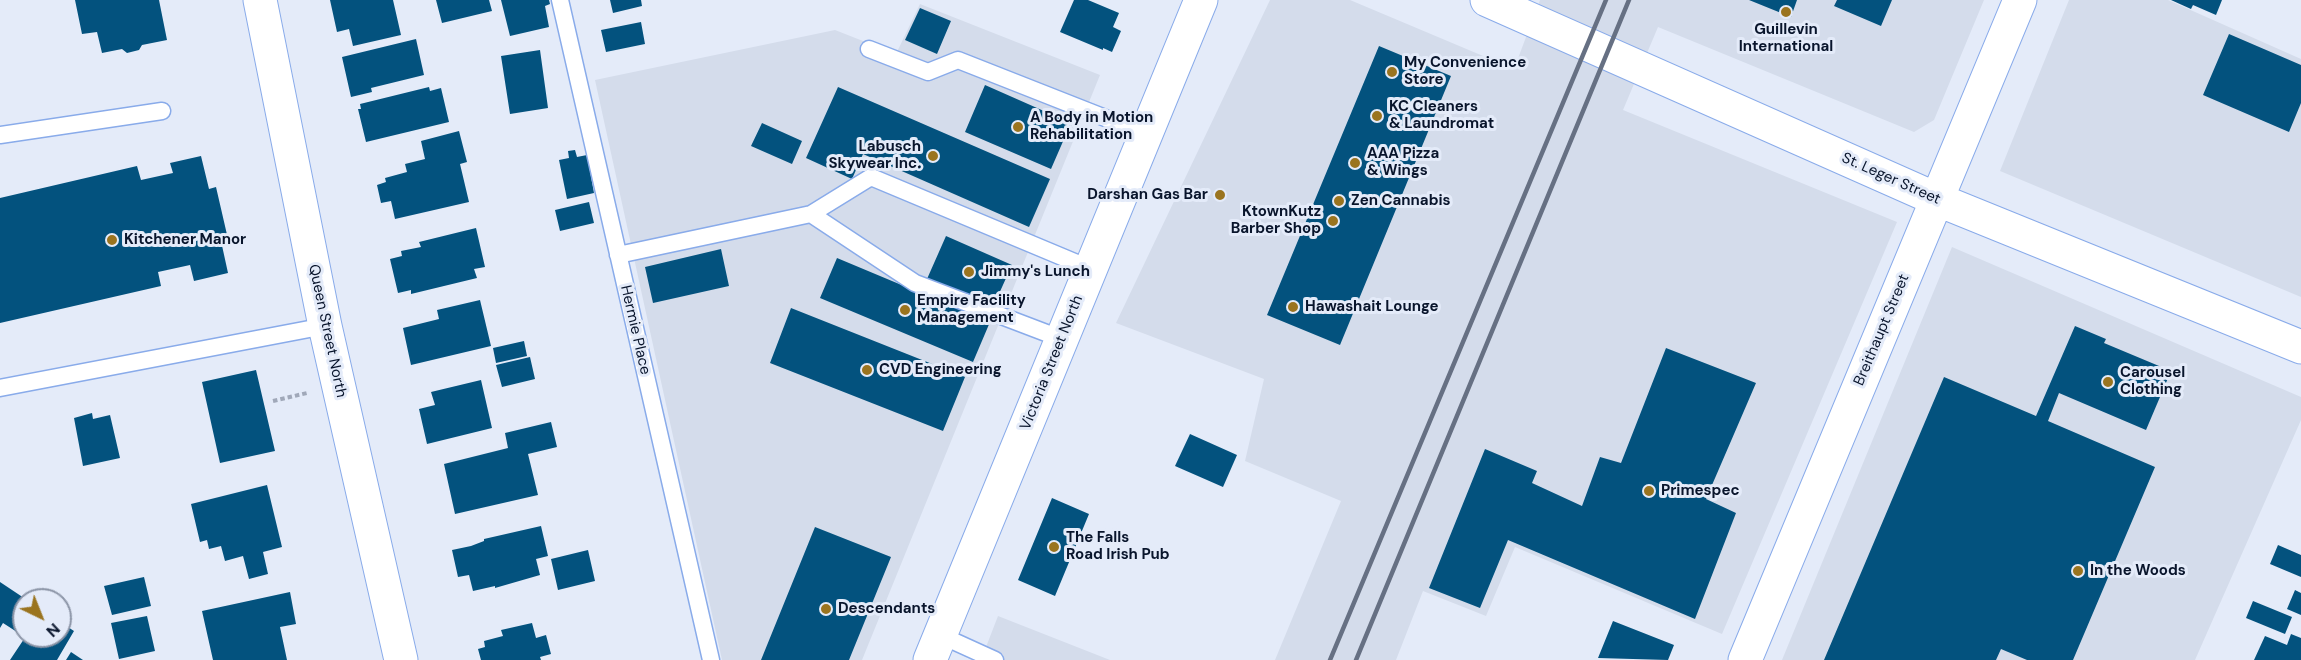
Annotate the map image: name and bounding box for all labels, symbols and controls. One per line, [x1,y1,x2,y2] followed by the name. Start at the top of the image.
[1779,5,1793,19] marker: Guillevin International
[1739,21,1833,56] place label: Guillevin International
[1404,54,1526,89] place label: My Convenience Store
[1385,65,1399,79] marker: My Convenience Store
[1389,98,1494,133] place label: KC Cleaners & Laundromat
[1030,109,1153,144] place label: A Body in Motion Rehabilitation
[1370,109,1384,123] marker: KC Cleaners & Laundromat
[1011,120,1025,134] marker: A Body in Motion Rehabilitation
[828,138,921,173] place label: Labusch Skywear Inc.
[1367,145,1439,180] place label: AAA Pizza & Wings
[926,149,940,163] marker: Labusch Skywear Inc.
[1839,149,1943,209] street label: St. Leger Street
[1348,156,1362,170] marker: AAA Pizza & Wings
[1087,186,1208,204] place label: Darshan Gas Bar
[1213,188,1227,202] marker: Darshan Gas Bar
[1351,192,1451,210] place label: Zen Cannabis
[1332,194,1346,208] marker: Zen Cannabis
[1231,203,1321,238] place label: KtownKutz Barber Shop
[1326,214,1340,228] marker: KtownKutz Barber Shop
[124,231,246,249] place label: Kitchener Manor
[105,233,119,247] marker: Kitchener Manor
[304,263,350,399] street label: Queen Street North
[981,263,1090,281] place label: Jimmy's Lunch
[962,265,976,279] marker: Jimmy's Lunch
[1850,272,1914,388] street label: Breithaupt Street
[616,284,654,376] street label: Hermie Place
[917,292,1026,327] place label: Empire Facility Management
[1017,293,1087,433] street label: Victoria Street North
[1305,298,1439,316] place label: Hawashait Lounge
[1286,300,1300,314] marker: Hawashait Lounge
[898,303,912,317] marker: Empire Facility Management
[879,361,1002,379] place label: CVD Engineering
[860,363,874,377] marker: CVD Engineering
[2120,364,2185,399] place label: Carousel Clothing
[2101,375,2115,389] marker: Carousel Clothing
[1661,482,1740,500] place label: Primespec
[1642,484,1656,498] marker: Primespec
[1066,529,1170,564] place label: The Falls Road Irish Pub
[1047,540,1061,554] marker: The Falls Road Irish Pub
[2090,562,2186,580] place label: In the Woods
[2071,564,2085,578] marker: In the Woods
[12,588,72,648] north arrow
[838,600,935,618] place label: Descendants
[819,602,833,616] marker: Descendants
[42,618,65,642] text: N

